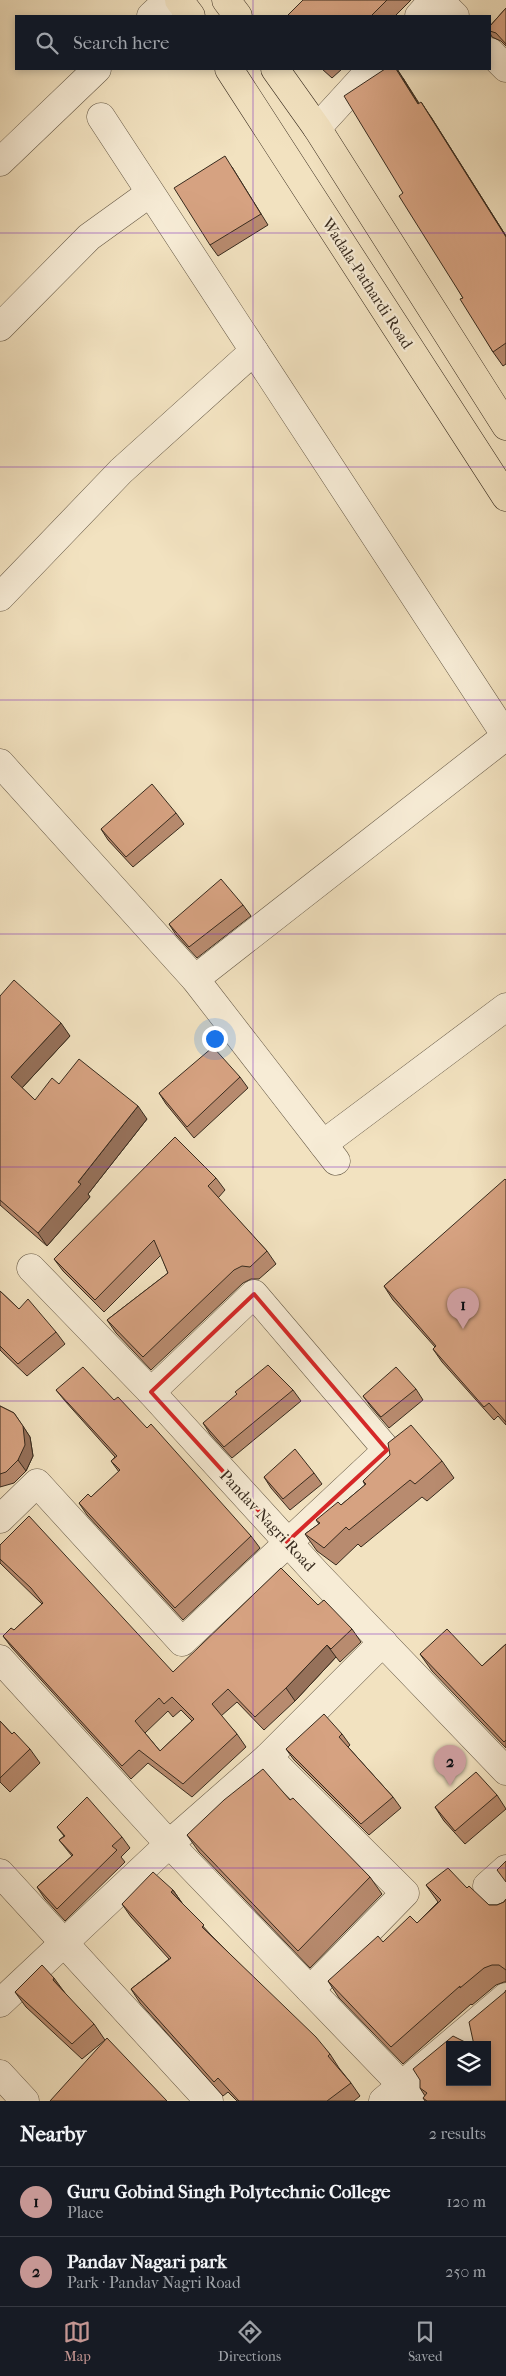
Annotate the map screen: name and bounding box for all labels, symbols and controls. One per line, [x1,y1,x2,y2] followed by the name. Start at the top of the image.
[15,15,491,70] search box
[33,29,61,57] icon: search
[73,32,169,54] text: Search here
[318,213,417,352] street label: Wadala-Pathardi Road
[202,1026,228,1052] your location
[447,1288,479,1329] pin: 1
[216,1466,320,1575] street label: Pandav Nagri Road
[434,1745,466,1786] pin: 2
[446,2041,491,2086] map controls
[446,2041,491,2086] button: layers
[20,2122,86,2146] text: Nearby
[429,2124,486,2143] text: 2 results
[67,2181,391,2203] text: Guru Gobind Singh Polytechnic College
[33,2192,39,2211] text: 1
[447,2192,486,2211] text: 120 m
[67,2203,103,2222] text: Place
[67,2251,227,2273] text: Pandav Nagari park
[32,2262,40,2281] text: 2
[445,2262,486,2281] text: 250 m
[67,2273,241,2292] text: Park · Pandav Nagri Road
[63,2318,91,2365] tab: Map
[218,2318,281,2365] tab: Directions
[408,2318,443,2365] tab: Saved

